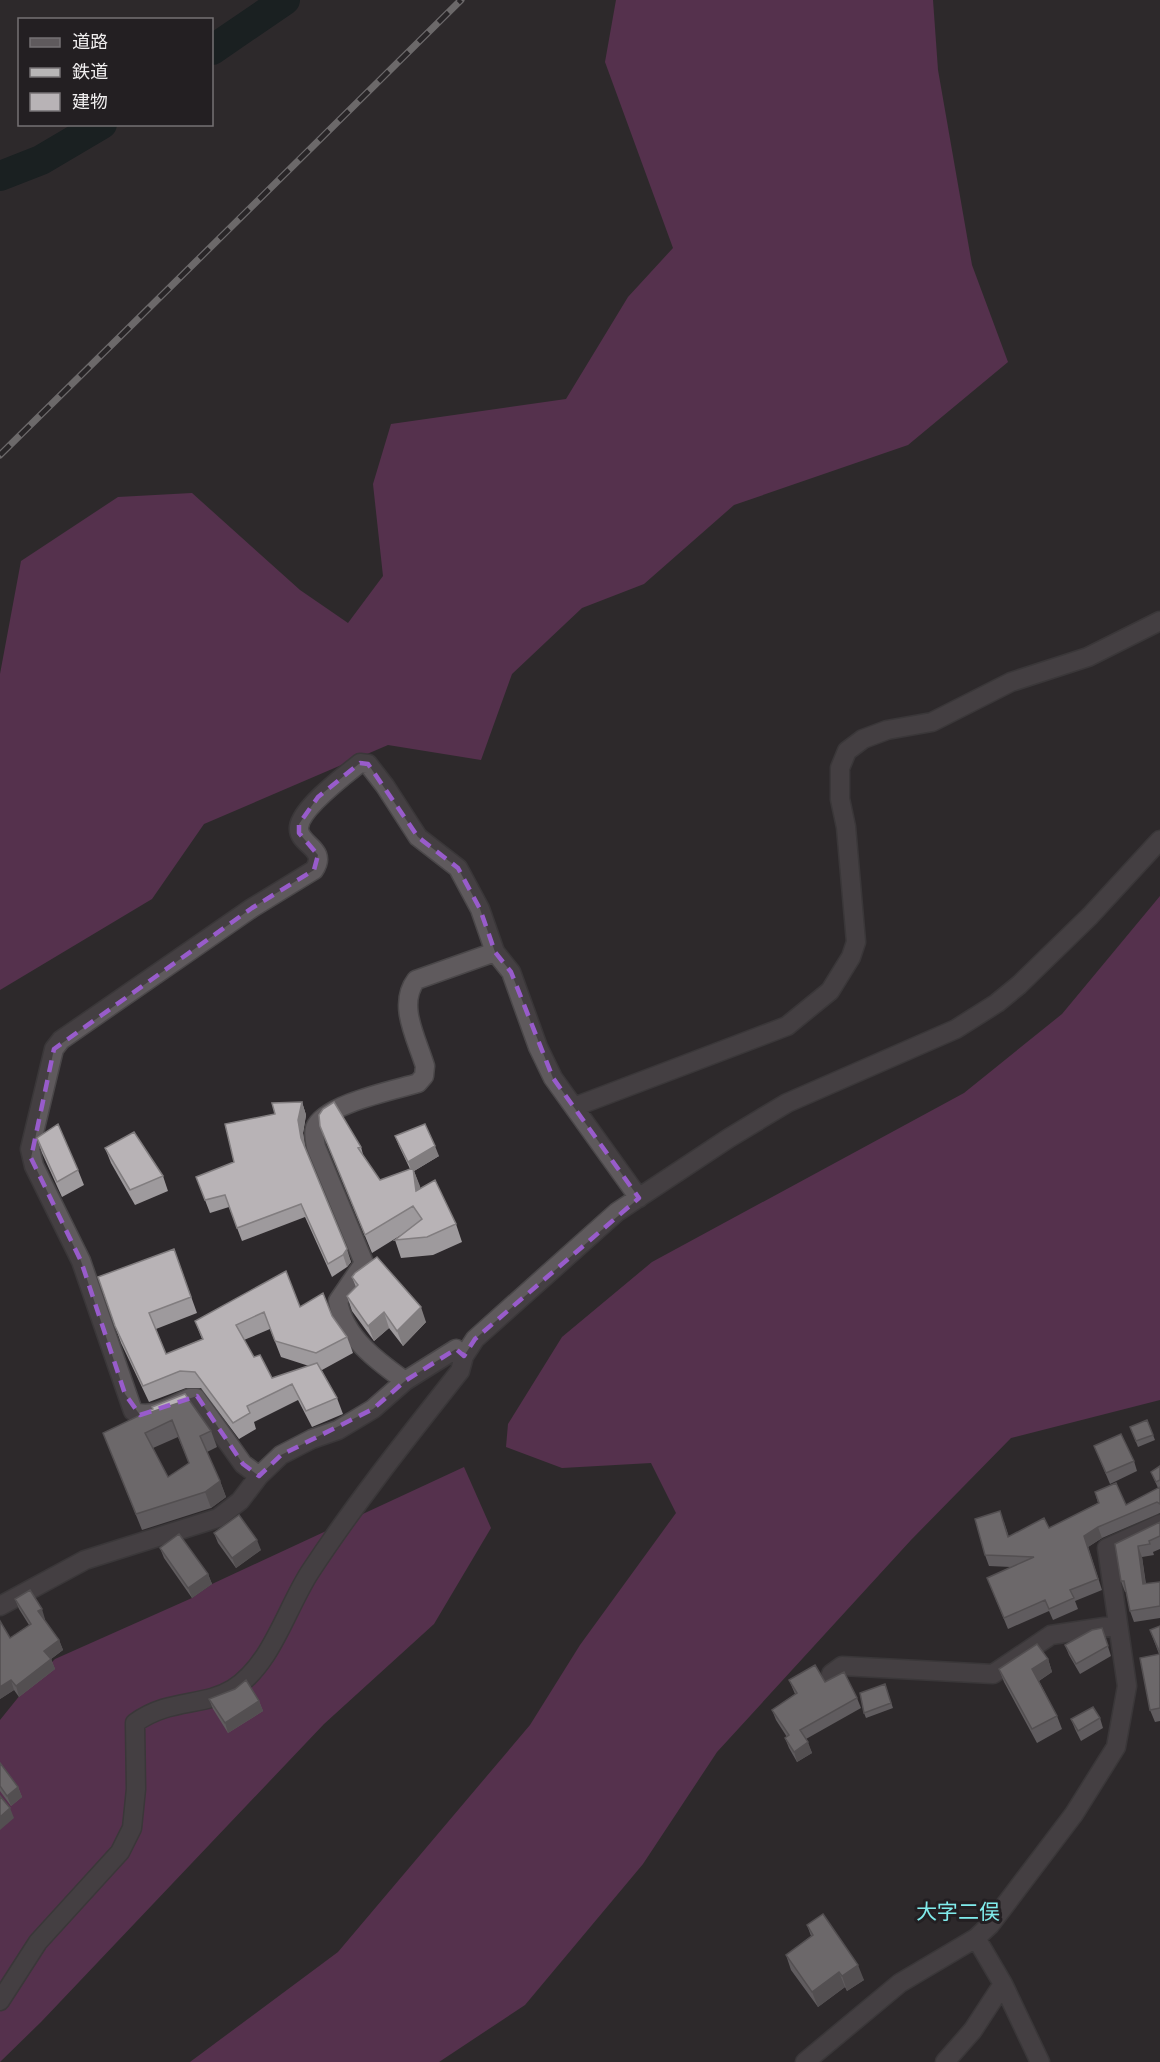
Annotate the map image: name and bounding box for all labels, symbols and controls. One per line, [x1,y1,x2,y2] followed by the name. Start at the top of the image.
[18,18,213,126] legend
[72,31,108,53] text: 道路
[72,61,108,83] text: 鉄道
[72,91,108,113] text: 建物
[916,1899,1000,1925] district label: 大字二俣

